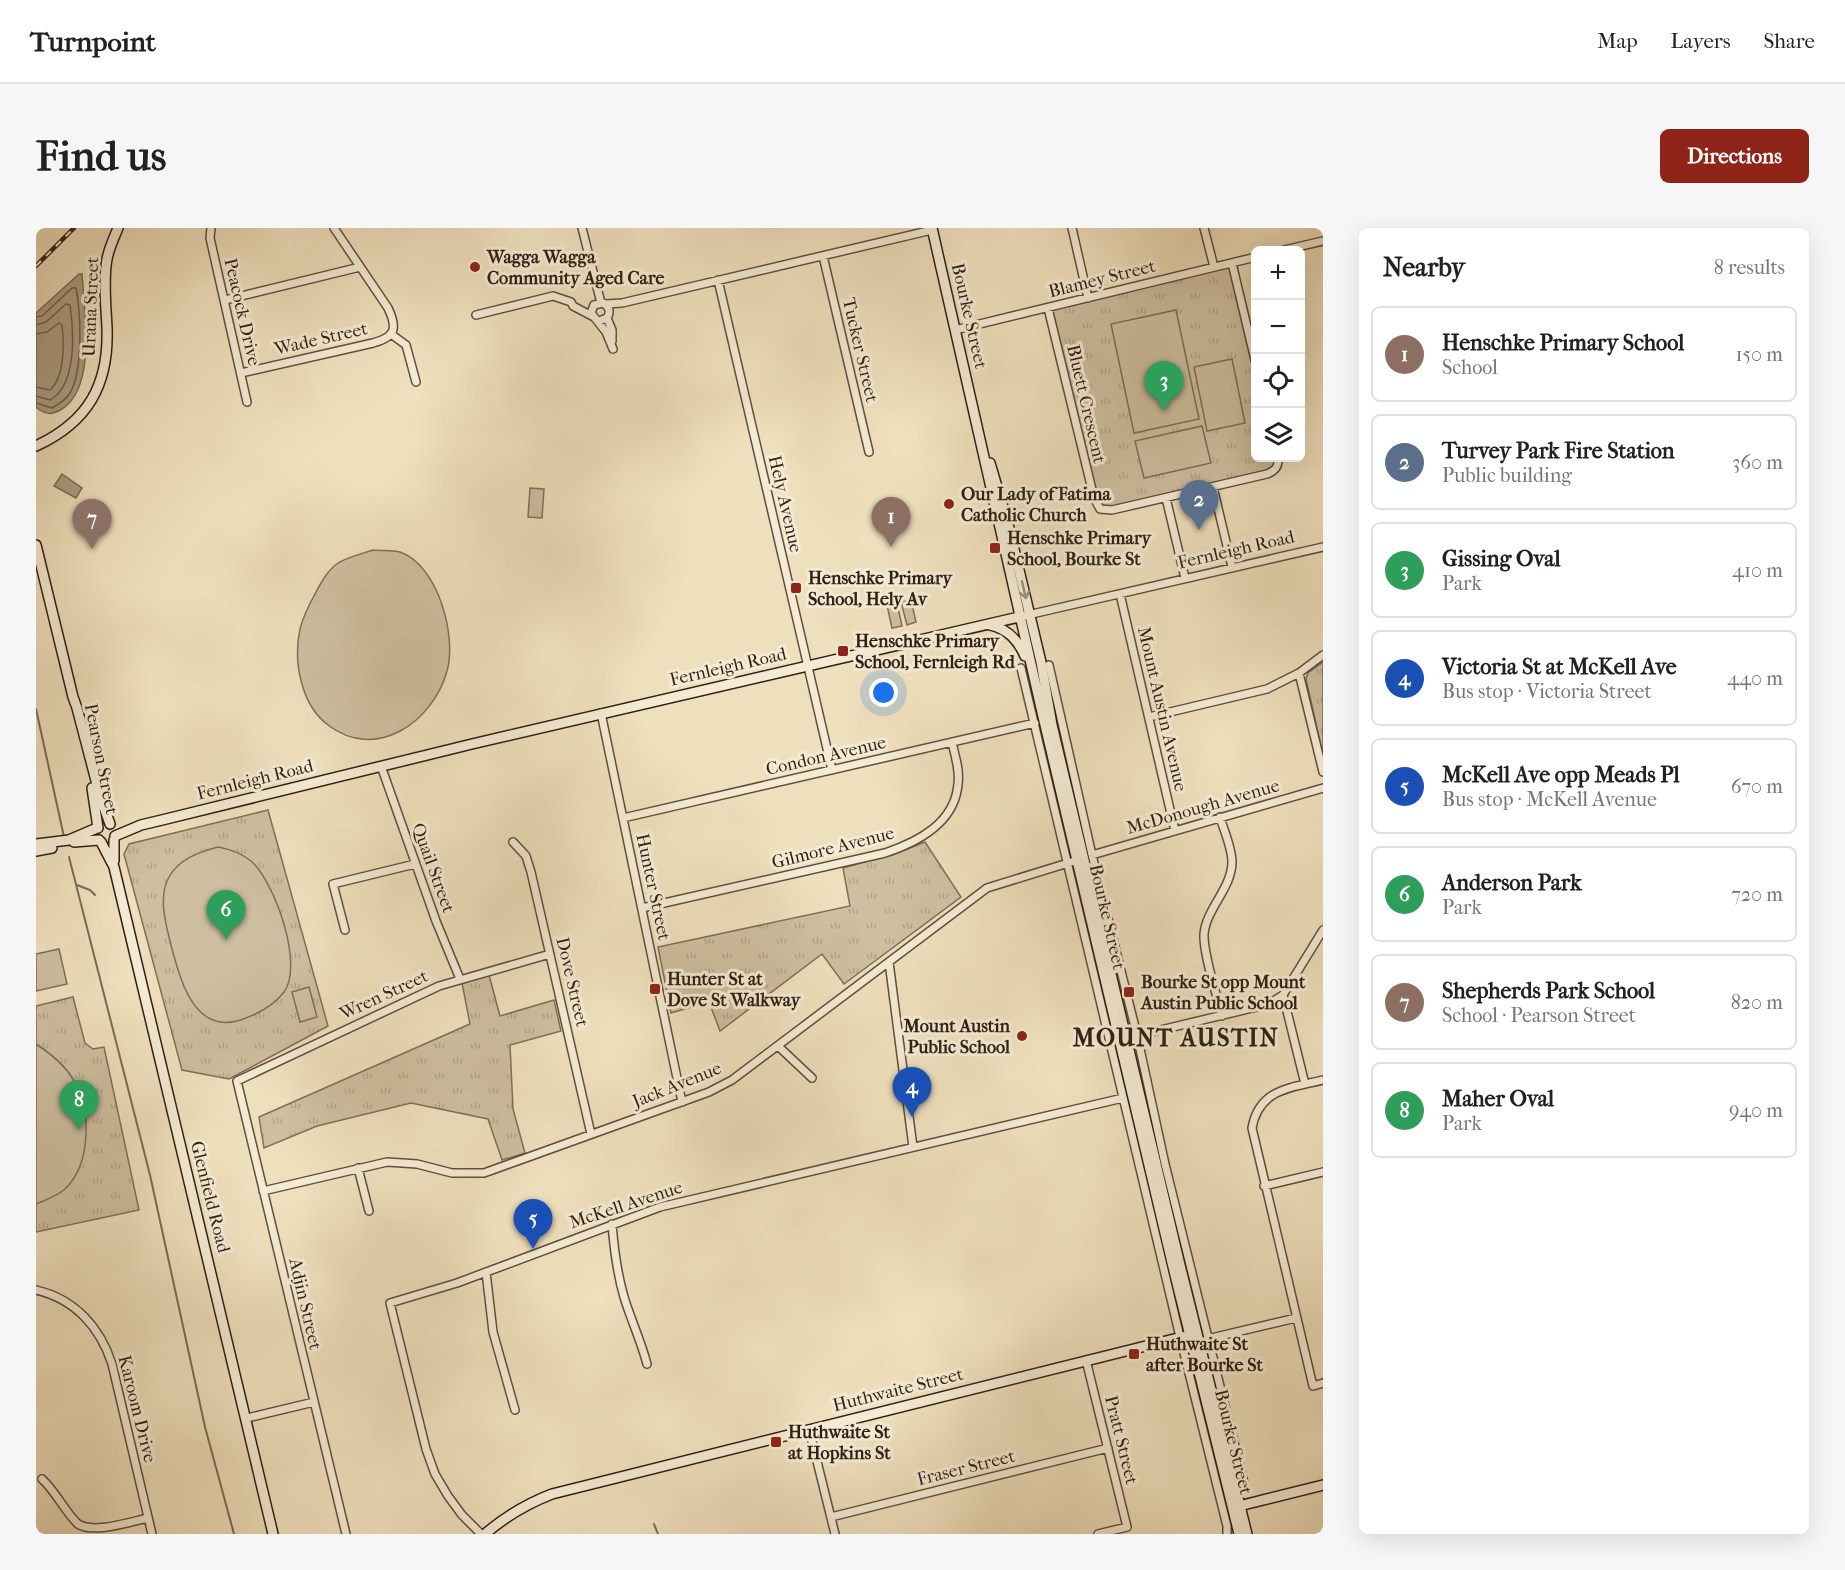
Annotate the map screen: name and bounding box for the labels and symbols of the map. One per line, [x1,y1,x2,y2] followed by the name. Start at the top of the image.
[486,247,664,289] place label: Wagga Wagga Community Aged Care
[1046,255,1158,302] street label: Blamey Street
[79,256,103,357] street label: Urana Street
[219,256,265,368] street label: Peacock Drive
[468,260,482,274] marker: Wagga Wagga Community Aged Care
[947,261,991,371] street label: Bourke Street
[838,296,882,405] street label: Tucker Street
[271,318,370,360] street label: Wade Street
[1062,343,1110,466] street label: Bluett Crescent
[1144,362,1184,411] pin: 3
[764,453,806,555] street label: Hely Avenue
[1180,480,1218,530] pin: 2
[961,484,1112,526] place label: Our Lady of Fatima Catholic Church
[942,497,956,511] marker: Our Lady of Fatima Catholic Church
[872,498,910,547] pin: 1
[72,500,112,549] pin: 7
[1176,526,1297,574] street label: Fernleigh Road
[1007,528,1153,570] place label: Henschke Primary School, Bourke St
[988,541,1002,555] marker: Henschke Primary School, Bourke St
[808,568,954,610] place label: Henschke Primary School, Hely Av
[1018,580,1030,599] one-way arrow
[789,581,803,595] marker: Henschke Primary School, Hely Av
[1133,625,1191,794] street label: Mount Austin Avenue
[855,631,1016,673] place label: Henschke Primary School, Fernleigh Rd
[668,643,789,691] street label: Fernleigh Road
[836,644,850,658] marker: Henschke Primary School, Fernleigh Rd
[869,678,898,707] your location
[80,702,122,817] street label: Pearson Street
[764,732,888,780] street label: Condon Avenue
[195,755,316,805] street label: Fernleigh Road
[1124,775,1282,839] street label: McDonough Avenue
[407,820,459,916] street label: Quail Street
[770,823,896,873] street label: Gilmore Avenue
[631,832,675,943] street label: Hunter Street
[1085,862,1129,972] street label: Bourke Street
[206,890,246,940] pin: 6
[551,935,593,1029] street label: Dove Street
[336,965,432,1025] street label: Wren Street
[667,969,802,1011] place label: Hunter St at Dove St Walkway
[1140,972,1306,1014] place label: Bourke St opp Mount Austin Public School
[648,982,662,996] marker: Hunter St at Dove St Walkway
[1122,985,1136,999] marker: Bourke St opp Mount Austin Public School
[902,1016,1011,1058] place label: Mount Austin Public School
[1073,1024,1279,1052] district label: MOUNT AUSTIN
[1015,1029,1029,1043] marker: Mount Austin Public School
[628,1058,725,1113] street label: Jack Avenue
[892,1068,932,1117] pin: 4
[60,1080,99,1130] pin: 8
[186,1139,234,1255] street label: Glenfield Road
[567,1177,685,1233] street label: McKell Avenue
[514,1200,552,1249] pin: 5
[284,1255,326,1352] street label: Adjin Street
[1146,1334,1264,1376] place label: Huthwaite St after Bourke St
[1127,1347,1141,1361] marker: Huthwaite St after Bourke St
[113,1353,161,1465] street label: Karoom Drive
[831,1363,966,1416] street label: Huthwaite Street
[1210,1387,1256,1497] street label: Bourke Street
[1100,1393,1142,1487] street label: Pratt Street
[788,1422,891,1464] place label: Huthwaite St at Hopkins St
[769,1435,783,1449] marker: Huthwaite St at Hopkins St
[915,1446,1018,1490] street label: Fraser Street

